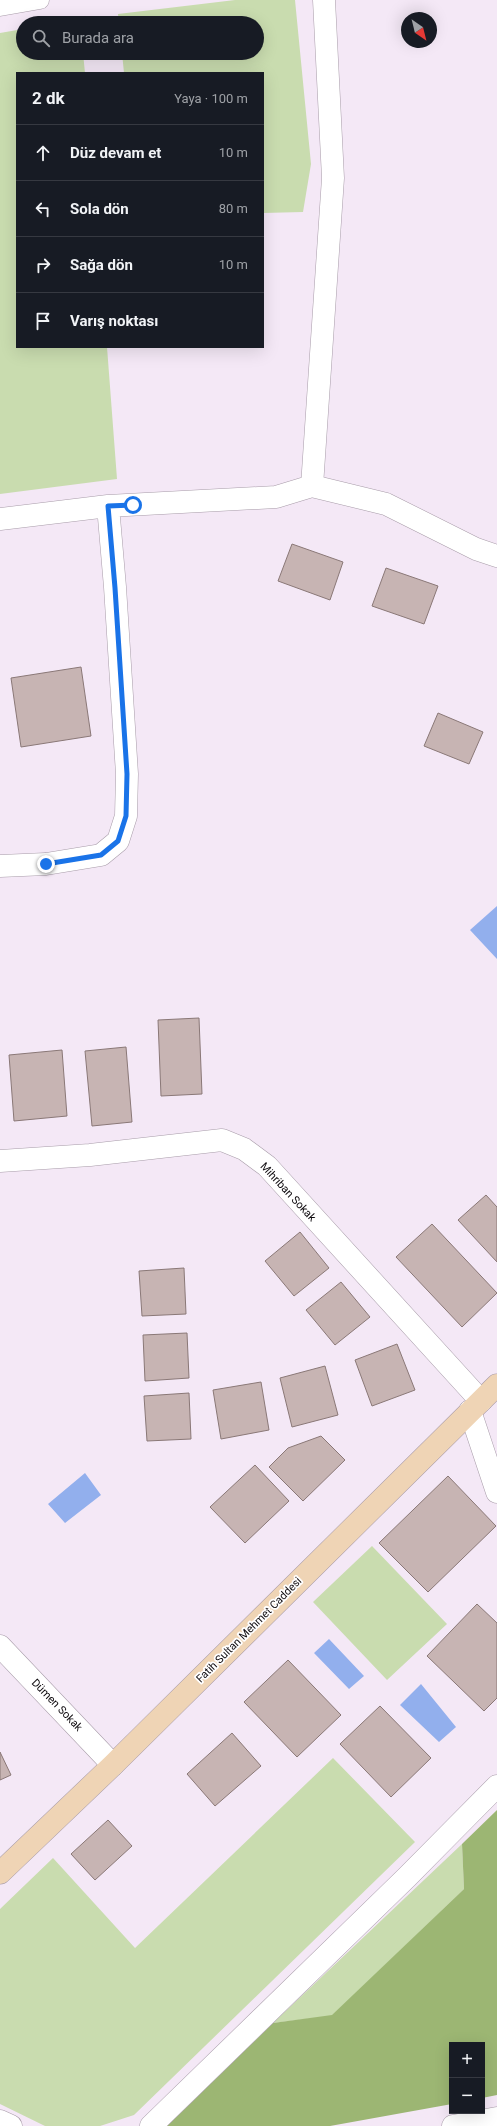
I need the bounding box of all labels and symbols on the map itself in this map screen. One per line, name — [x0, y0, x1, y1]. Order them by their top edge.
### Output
north arrow — [401, 12, 437, 48]
route start — [124, 496, 142, 514]
route end — [37, 855, 55, 873]
street label: Mihriban Sokak — [257, 1160, 319, 1224]
street label: Fatih Sultan Mehmet Caddesi — [194, 1575, 304, 1685]
street label: Dümen Sokak — [29, 1676, 85, 1734]

